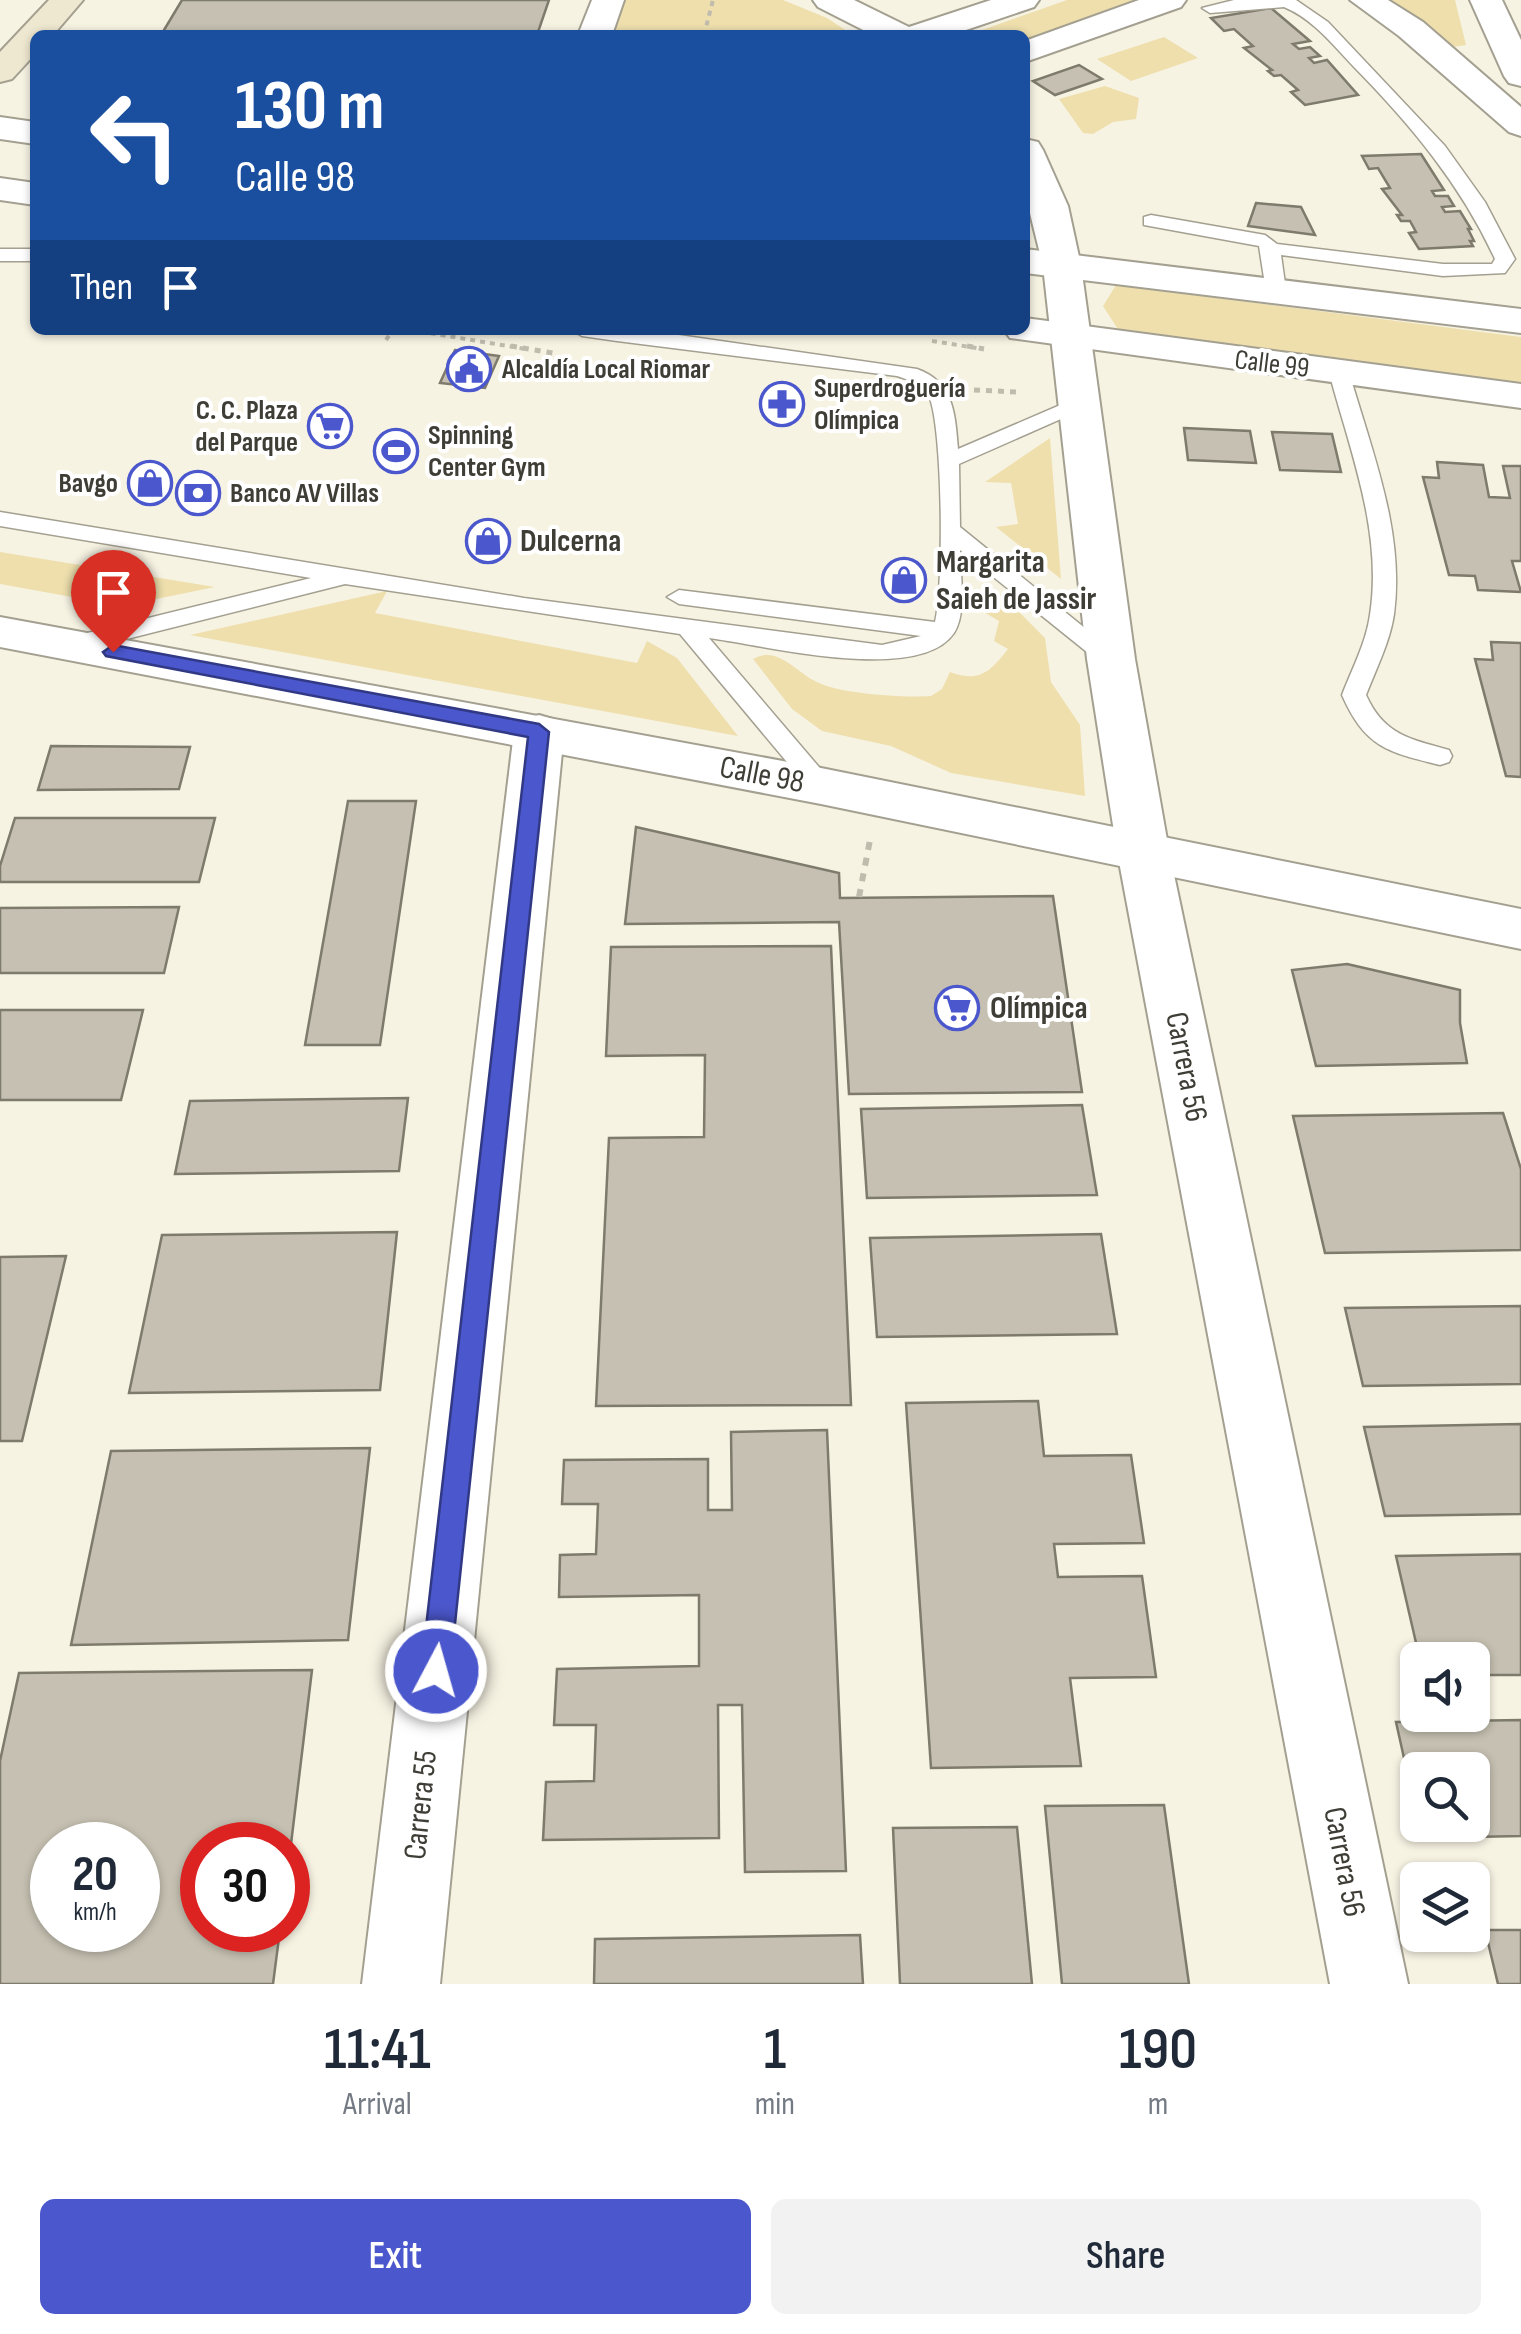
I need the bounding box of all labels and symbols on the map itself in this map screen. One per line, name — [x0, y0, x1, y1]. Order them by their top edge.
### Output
street label: Calle 99 — [1233, 343, 1311, 385]
public building icon: Alcaldía Local Riomar — [446, 346, 492, 392]
place label: Alcaldía Local Riomar — [501, 353, 710, 386]
place label: Superdroguería Olímpica — [814, 372, 966, 437]
pharmacy icon: Superdroguería Olímpica — [759, 381, 805, 427]
place label: C. C. Plaza del Parque — [195, 394, 298, 459]
supermarket icon: C. C. Plaza del Parque — [307, 403, 353, 449]
place label: Spinning Center Gym — [428, 419, 545, 484]
sports icon: Spinning Center Gym — [373, 428, 419, 474]
shop icon: Bavgo — [127, 460, 173, 506]
place label: Bavgo — [58, 467, 118, 500]
bank icon: Banco AV Villas — [175, 470, 221, 516]
place label: Banco AV Villas — [230, 477, 379, 510]
shop icon: Dulcerna — [465, 518, 511, 564]
place label: Dulcerna — [520, 522, 621, 561]
place label: Margarita Saieh de Jassir — [936, 543, 1097, 619]
pin — [71, 550, 156, 653]
shop icon: Margarita Saieh de Jassir — [881, 557, 927, 603]
street label: Calle 98 — [716, 748, 808, 802]
supermarket icon: Olímpica — [934, 985, 980, 1031]
place label: Olímpica — [990, 989, 1088, 1028]
street label: Carrera 56 — [1156, 1009, 1216, 1125]
position arrow — [384, 1619, 488, 1723]
street label: Carrera 55 — [396, 1748, 446, 1862]
street label: Carrera 56 — [1314, 1804, 1374, 1920]
speed limit sign: 30 — [180, 1822, 310, 1952]

